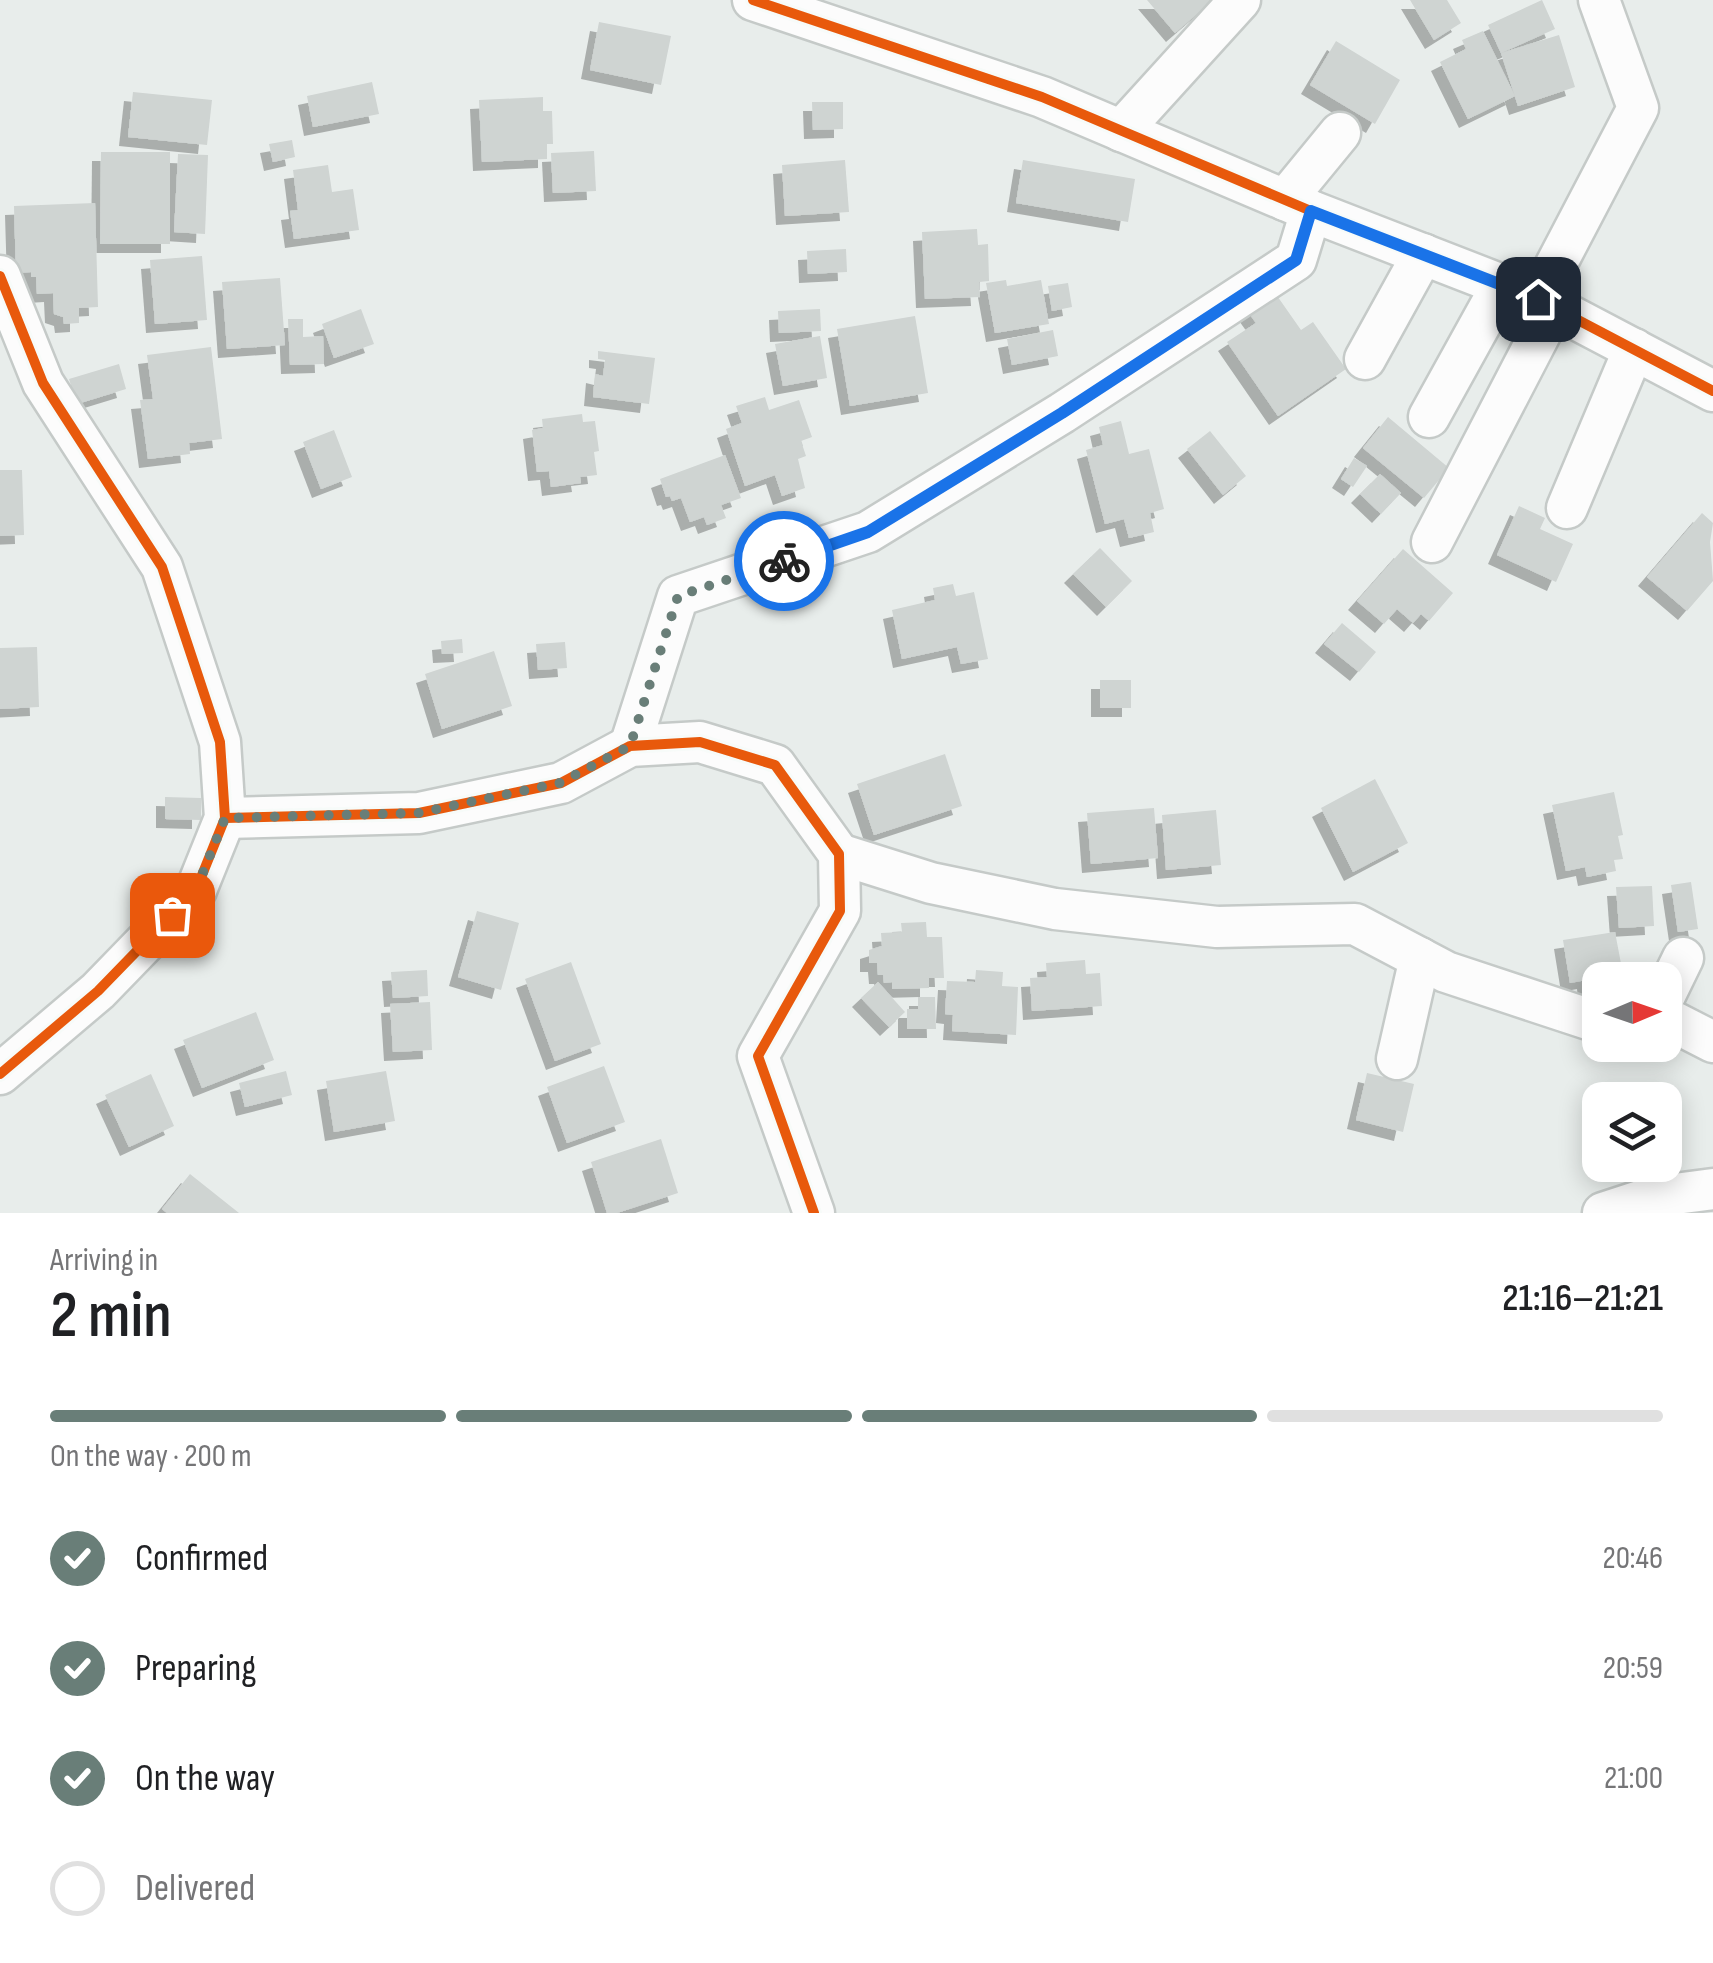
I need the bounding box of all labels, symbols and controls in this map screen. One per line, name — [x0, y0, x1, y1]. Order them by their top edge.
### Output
pin — [1496, 257, 1581, 342]
icon: home — [1511, 272, 1566, 327]
courier — [734, 511, 834, 611]
icon: bike — [757, 534, 812, 589]
pin — [130, 873, 215, 958]
icon: bag — [145, 888, 200, 943]
north arrow — [1582, 962, 1682, 1062]
map controls — [1582, 962, 1682, 1182]
button: layers — [1582, 1082, 1682, 1182]
text: Arriving in — [50, 1241, 158, 1280]
text: 21:16–21:21 — [1502, 1276, 1663, 1321]
text: 2 min — [50, 1278, 172, 1356]
text: On the way · 200 m — [50, 1437, 252, 1476]
icon: check — [50, 1531, 105, 1586]
text: Confirmed — [135, 1536, 268, 1581]
text: 20:46 — [1602, 1539, 1663, 1578]
icon: check — [50, 1641, 105, 1696]
text: Preparing — [135, 1646, 256, 1691]
text: 20:59 — [1603, 1649, 1663, 1688]
icon: check — [50, 1751, 105, 1806]
text: On the way — [135, 1756, 275, 1801]
text: 21:00 — [1604, 1759, 1663, 1798]
text: Delivered — [135, 1866, 255, 1911]

